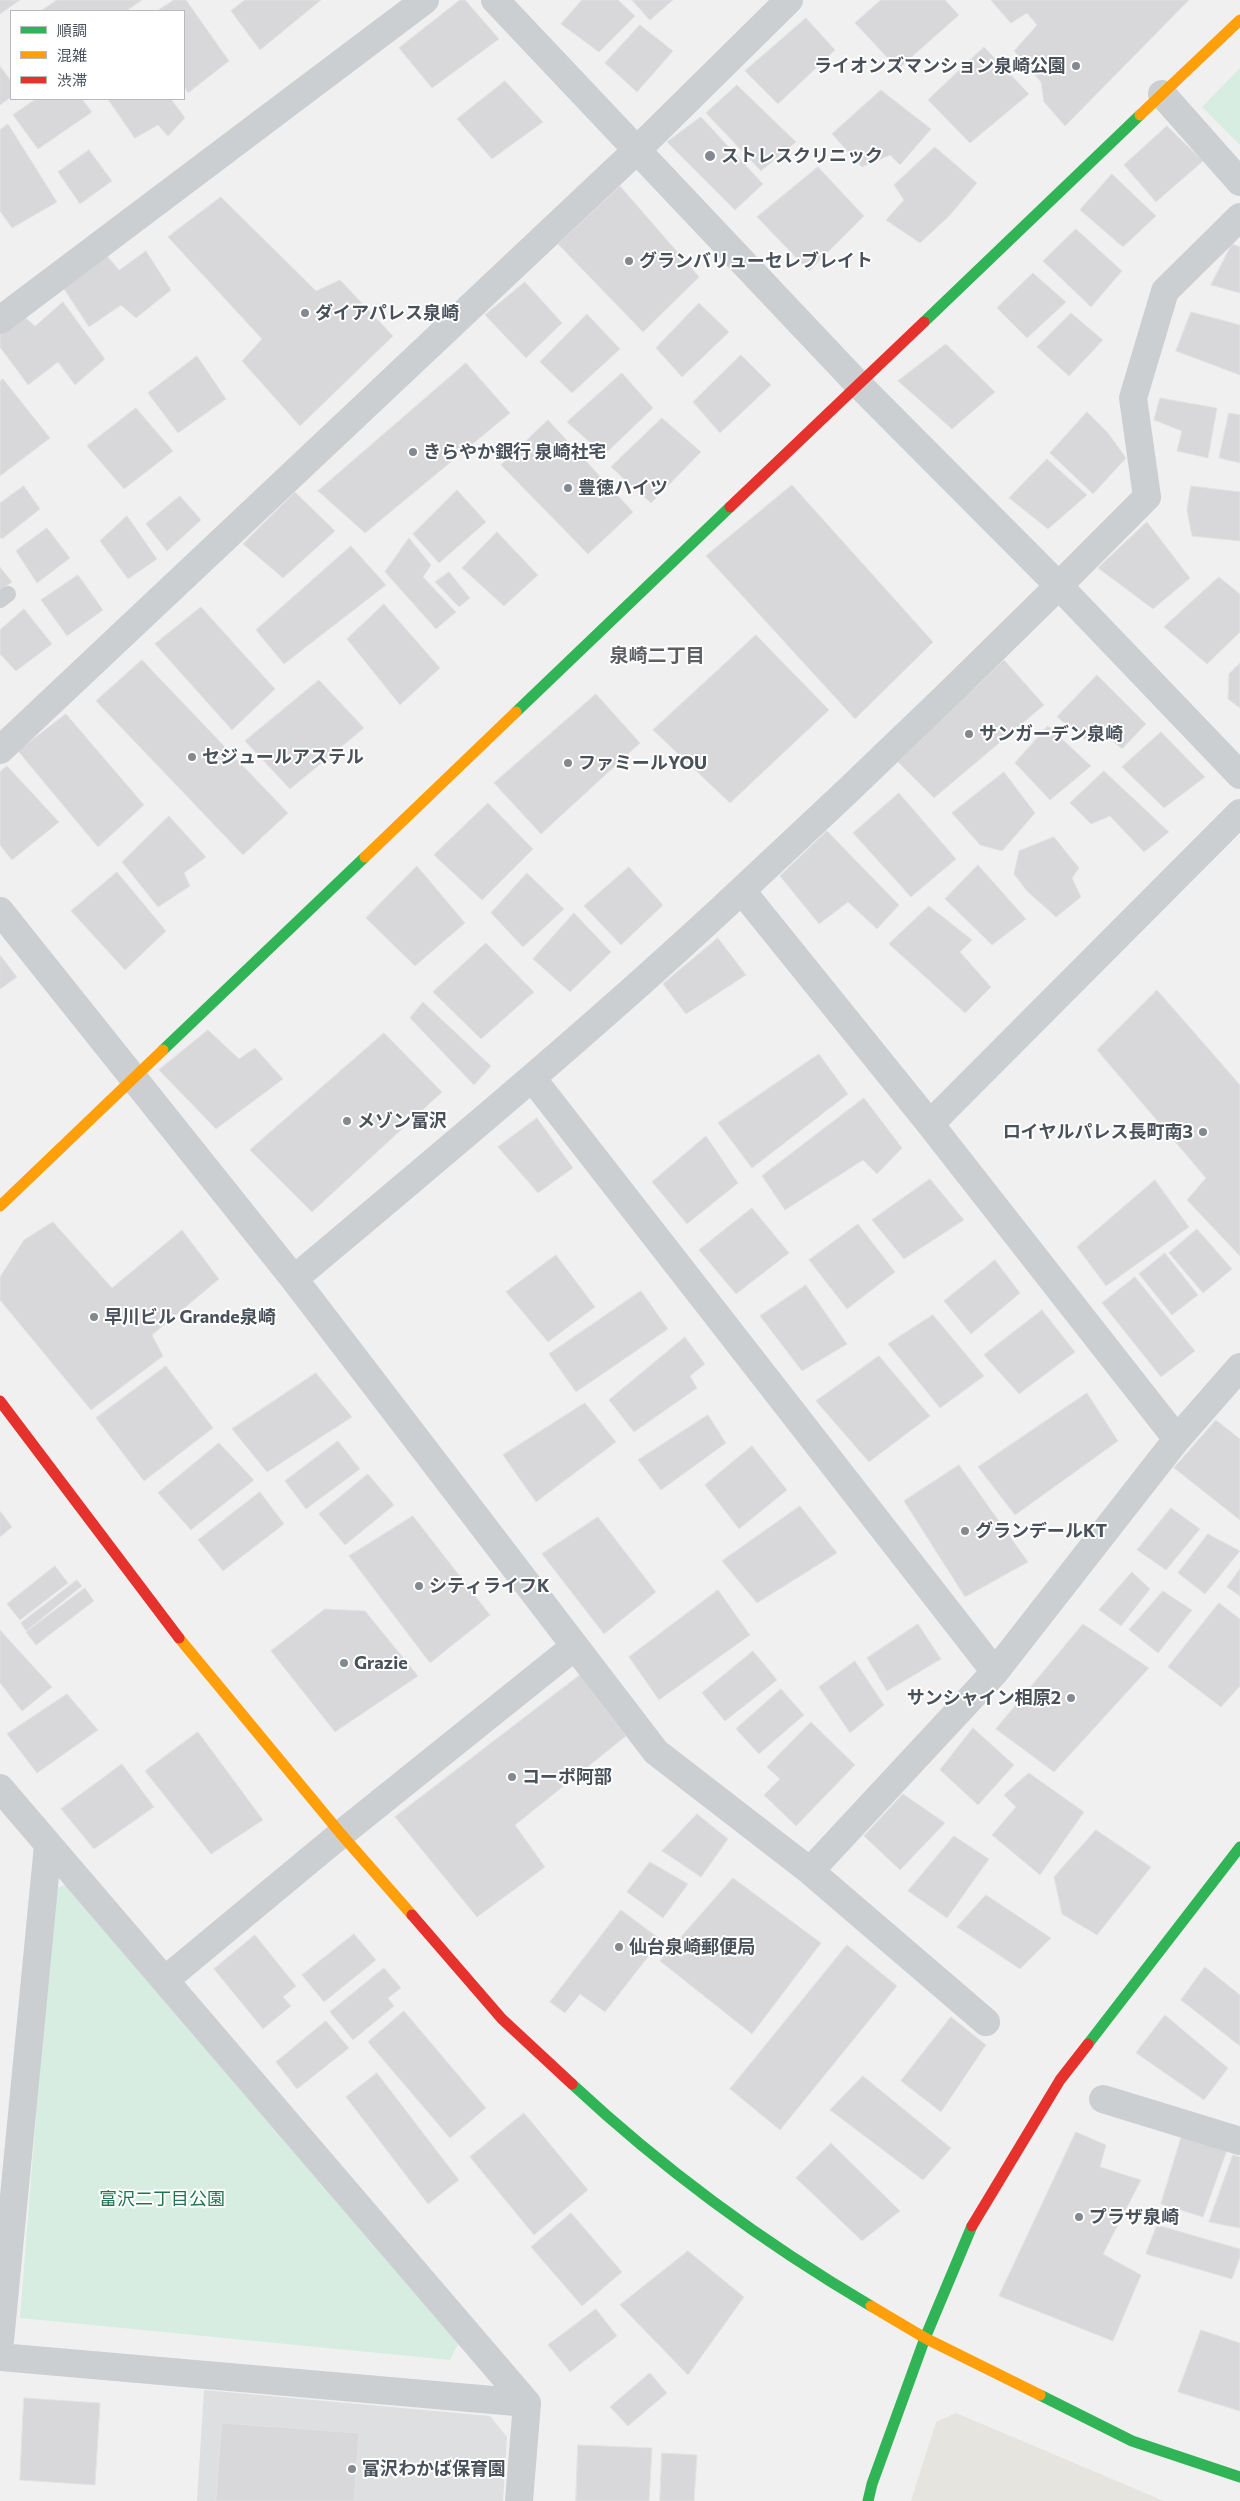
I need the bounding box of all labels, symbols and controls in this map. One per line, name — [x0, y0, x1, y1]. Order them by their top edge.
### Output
legend — [10, 10, 185, 100]
text: 順調 — [57, 21, 87, 39]
text: 混雑 — [57, 46, 87, 64]
place label: ライオンズマンション泉崎公園 — [814, 55, 1066, 77]
marker: ライオンズマンション泉崎公園 — [1070, 60, 1082, 72]
text: 渋滞 — [57, 71, 87, 89]
place label: ストレスクリニック — [721, 145, 883, 167]
marker: ストレスクリニック — [703, 149, 717, 163]
place label: グランバリューセレブレイト — [639, 250, 873, 272]
marker: グランバリューセレブレイト — [623, 255, 635, 267]
place label: ダイアパレス泉崎 — [315, 302, 459, 324]
marker: ダイアパレス泉崎 — [299, 307, 311, 319]
place label: きらやか銀行 泉崎社宅 — [423, 441, 606, 463]
marker: きらやか銀行 泉崎社宅 — [407, 446, 419, 458]
place label: 豊徳ハイツ — [578, 477, 668, 499]
marker: 豊徳ハイツ — [562, 482, 574, 494]
district label: 泉崎二丁目 — [610, 645, 704, 667]
place label: サンガーデン泉崎 — [979, 723, 1123, 745]
marker: サンガーデン泉崎 — [963, 728, 975, 740]
place label: セジュールアステル — [202, 746, 364, 768]
marker: セジュールアステル — [186, 751, 198, 763]
place label: ファミールYOU — [578, 752, 707, 774]
marker: ファミールYOU — [562, 757, 574, 769]
place label: メゾン富沢 — [357, 1110, 447, 1132]
marker: メゾン富沢 — [341, 1115, 353, 1127]
place label: ロイヤルパレス長町南3 — [1003, 1121, 1193, 1143]
marker: ロイヤルパレス長町南3 — [1197, 1126, 1209, 1138]
place label: 早川ビル Grande泉崎 — [104, 1306, 276, 1328]
marker: 早川ビル Grande泉崎 — [88, 1311, 100, 1323]
place label: グランデールKT — [975, 1520, 1107, 1542]
marker: グランデールKT — [959, 1525, 971, 1537]
place label: シティライフK — [429, 1575, 550, 1597]
marker: シティライフK — [413, 1580, 425, 1592]
place label: Grazie — [354, 1652, 408, 1674]
marker: Grazie — [338, 1657, 350, 1669]
place label: サンシャイン相原2 — [907, 1687, 1061, 1709]
marker: サンシャイン相原2 — [1065, 1692, 1077, 1704]
place label: コーポ阿部 — [522, 1766, 612, 1788]
marker: コーポ阿部 — [506, 1771, 518, 1783]
place label: 仙台泉崎郵便局 — [629, 1936, 755, 1958]
marker: 仙台泉崎郵便局 — [613, 1941, 625, 1953]
park label: 富沢二丁目公園 — [99, 2188, 225, 2210]
place label: プラザ泉崎 — [1089, 2206, 1179, 2228]
marker: プラザ泉崎 — [1073, 2211, 1085, 2223]
place label: 富沢わかば保育園 — [362, 2458, 506, 2480]
marker: 富沢わかば保育園 — [346, 2463, 358, 2475]

